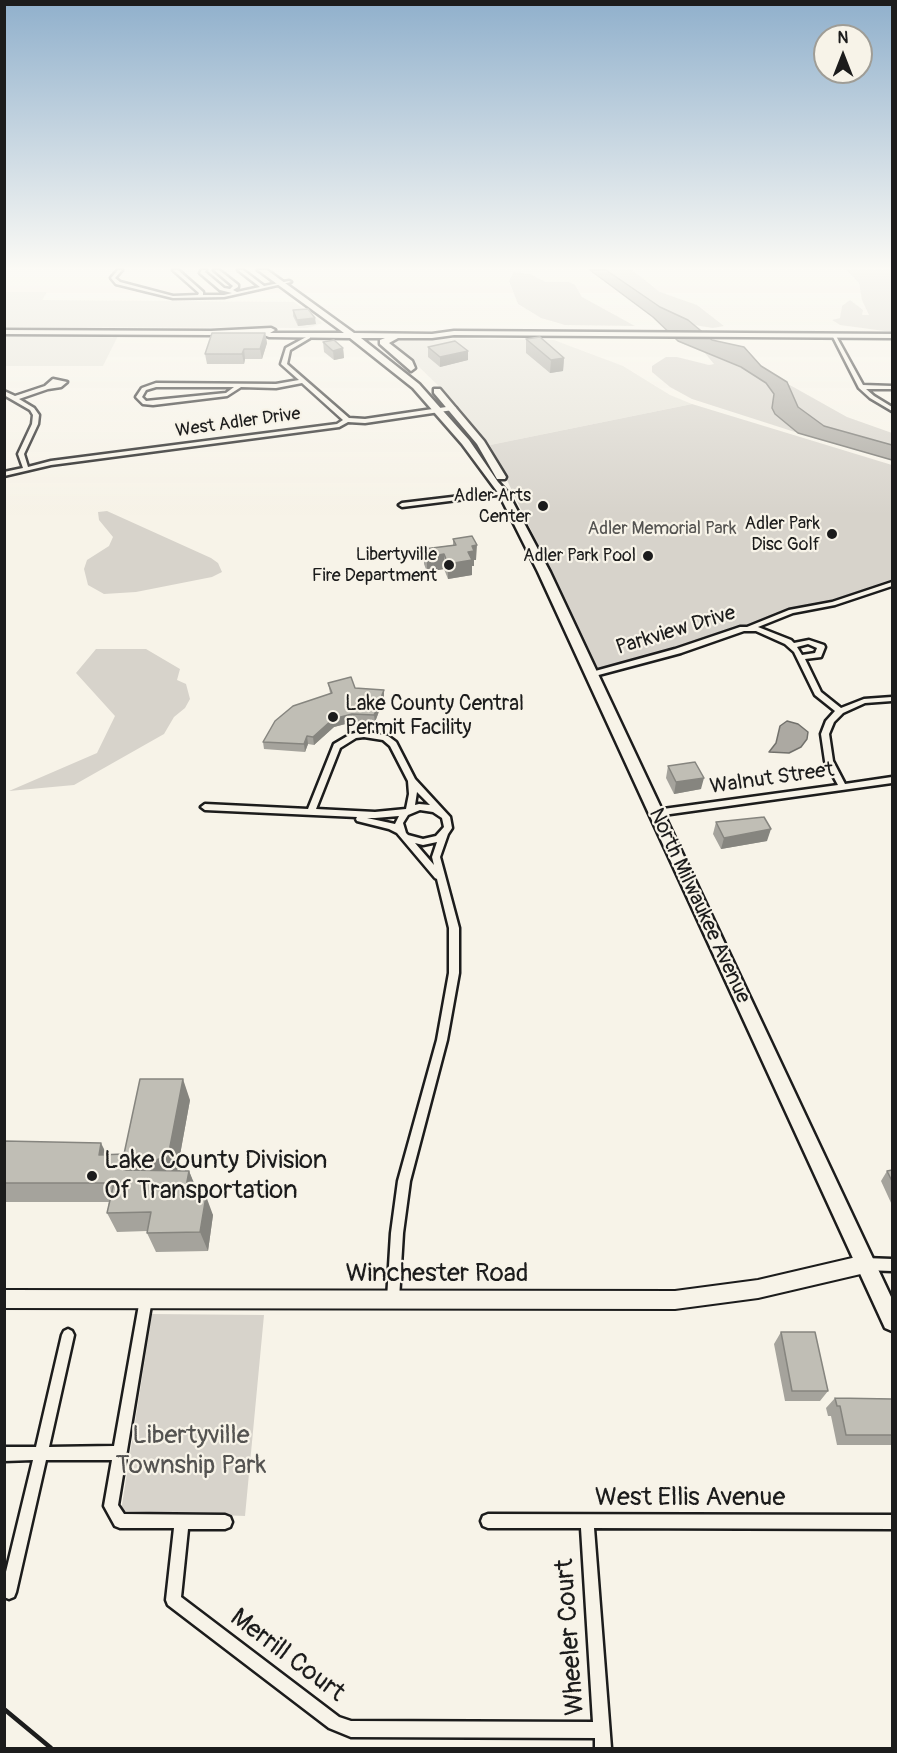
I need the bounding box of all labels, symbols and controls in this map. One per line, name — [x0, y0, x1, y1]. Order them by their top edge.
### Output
north arrow — [813, 24, 873, 84]
text: N — [838, 28, 848, 48]
street label: West Adler Drive — [174, 404, 302, 442]
place label: Adler Arts Center — [454, 485, 531, 528]
marker: Adler Arts Center — [536, 499, 550, 513]
place label: Adler Park Disc Golf — [744, 513, 820, 556]
park label: Adler Memorial Park — [587, 518, 737, 540]
marker: Adler Park Disc Golf — [825, 527, 839, 541]
place label: Libertyville Fire Department — [312, 544, 437, 586]
place label: Adler Park Pool — [523, 545, 636, 567]
marker: Adler Park Pool — [641, 549, 655, 563]
marker: Libertyville Fire Department — [442, 558, 456, 572]
street label: Parkview Drive — [613, 601, 739, 661]
place label: Lake County Central Permit Facility — [345, 692, 524, 742]
marker: Lake County Central Permit Facility — [326, 710, 340, 724]
street label: Walnut Street — [708, 758, 836, 800]
street label: North Milwaukee Avenue — [643, 804, 755, 1008]
place label: Lake County Division Of Transportation — [104, 1145, 328, 1206]
marker: Lake County Division Of Transportation — [85, 1169, 99, 1183]
street label: Winchester Road — [345, 1258, 529, 1290]
park label: Libertyville Township Park — [116, 1420, 266, 1482]
street label: West Ellis Avenue — [595, 1482, 785, 1514]
street label: Wheeler Court — [550, 1558, 592, 1716]
street label: Merrill Court — [223, 1603, 351, 1709]

